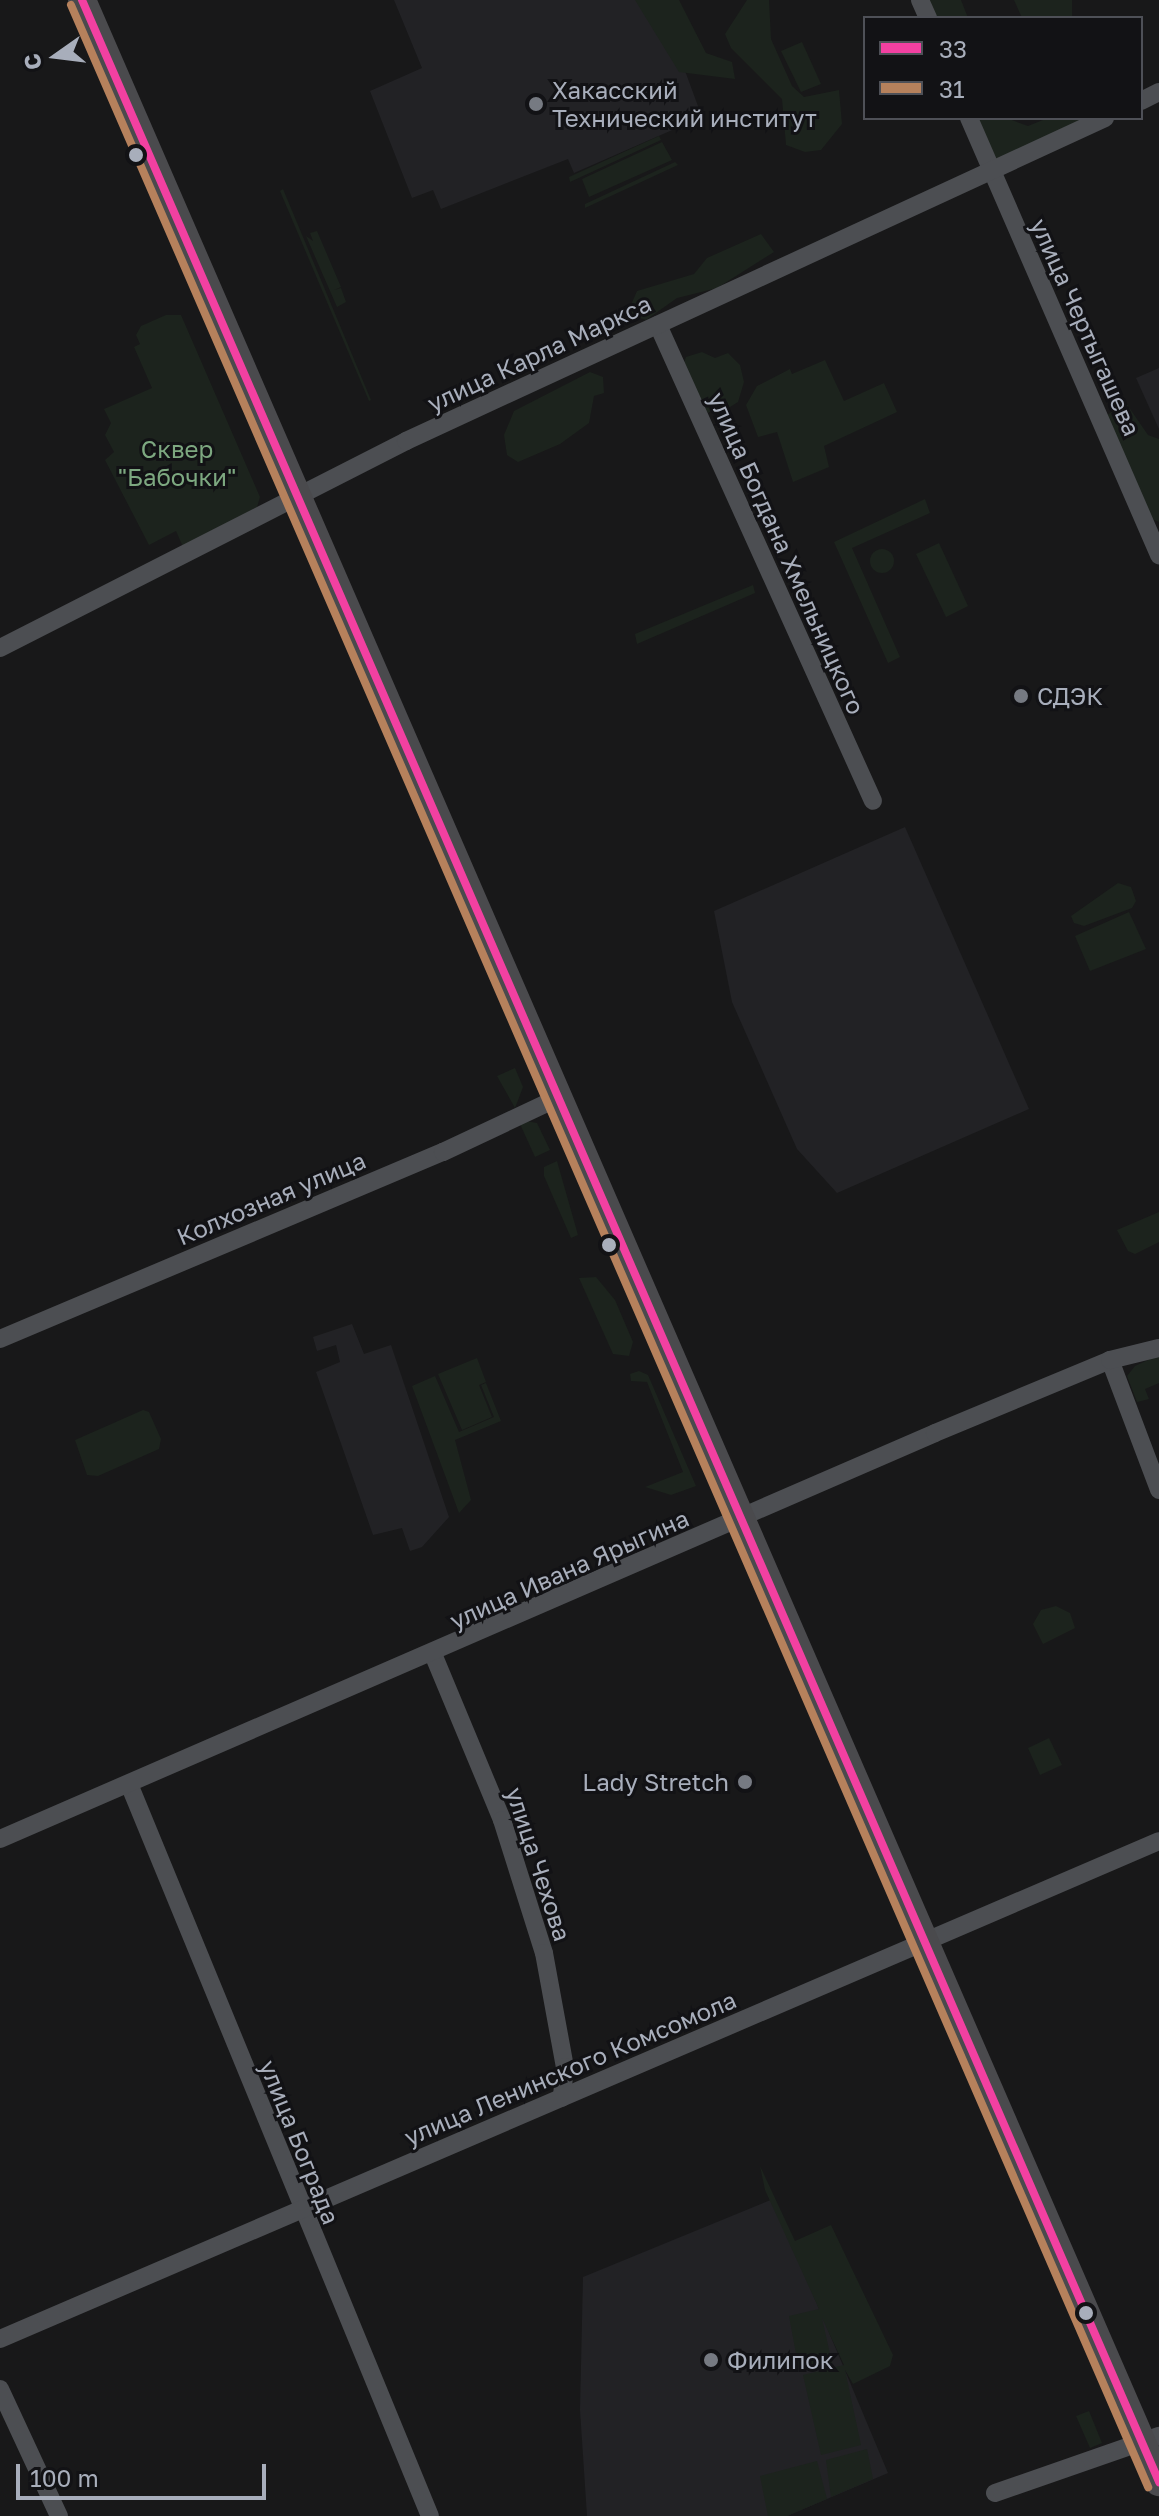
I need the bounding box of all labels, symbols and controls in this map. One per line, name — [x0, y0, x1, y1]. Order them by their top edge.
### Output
north arrow — [16, 16, 96, 96]
legend — [863, 16, 1143, 120]
text: 33 — [939, 34, 967, 63]
text: С — [17, 51, 47, 73]
text: 31 — [939, 74, 965, 103]
place label: Хакасский Технический институт — [552, 76, 817, 132]
marker: Хакасский Технический институт — [527, 95, 545, 113]
unlabelled marker — [128, 147, 144, 163]
street label: улица Чертыгашева — [1025, 214, 1147, 440]
street label: улица Карла Маркса — [423, 288, 655, 418]
street label: улица Богдана Хмельницкого — [703, 387, 871, 719]
park label: Сквер "Бабочки" — [118, 435, 236, 491]
place label: СДЭК — [1037, 682, 1103, 710]
marker: СДЭК — [1012, 687, 1030, 705]
street label: Колхозная улица — [172, 1145, 370, 1251]
unlabelled marker — [601, 1237, 617, 1253]
street label: улица Ивана Ярыгина — [445, 1503, 693, 1635]
place label: Lady Stretch — [582, 1768, 729, 1796]
marker: Lady Stretch — [736, 1773, 754, 1791]
street label: улица Чехова — [501, 1783, 577, 1945]
street label: улица Ленинского Комсомола — [400, 1985, 740, 2151]
street label: улица Бограда — [254, 2056, 346, 2228]
unlabelled marker — [1078, 2305, 1094, 2321]
place label: Филипок — [727, 2346, 834, 2374]
marker: Филипок — [702, 2351, 720, 2369]
scale bar — [20, 2448, 270, 2498]
text: 100 m — [30, 2463, 99, 2492]

